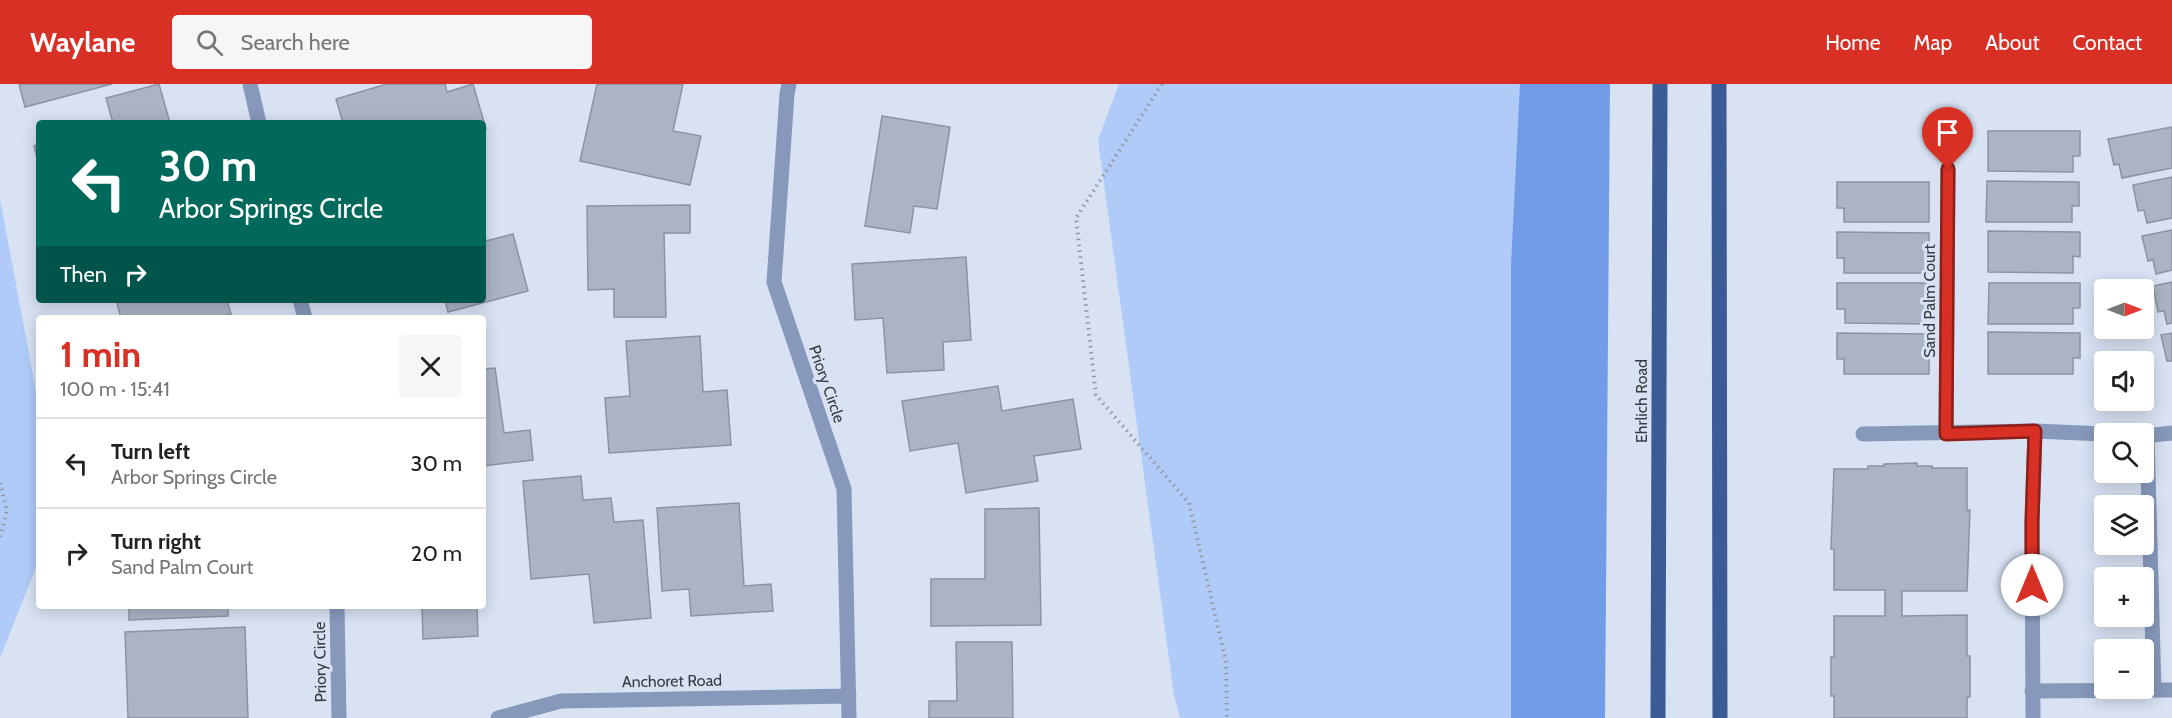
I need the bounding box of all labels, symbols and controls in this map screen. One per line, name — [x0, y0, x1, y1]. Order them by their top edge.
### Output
search box — [172, 15, 592, 69]
text: Waylane — [30, 25, 136, 59]
icon: search — [193, 26, 226, 59]
text: Search here — [241, 29, 350, 56]
text: Home — [1825, 30, 1881, 55]
text: Map — [1914, 30, 1952, 55]
text: About — [1985, 30, 2039, 55]
text: Contact — [2072, 30, 2142, 55]
pin — [1922, 107, 1973, 169]
icon: arrive — [1931, 116, 1964, 149]
text: 30 m — [159, 140, 257, 192]
icon: left — [60, 144, 138, 222]
text: Arbor Springs Circle — [159, 192, 383, 225]
street label: Sand Palm Court — [1920, 244, 1939, 358]
icon: right — [119, 258, 152, 291]
text: Then — [60, 261, 107, 288]
north arrow — [2094, 279, 2154, 339]
map controls — [2094, 279, 2154, 699]
text: 1 min — [60, 332, 141, 376]
button: close — [399, 335, 462, 398]
street label: Priory Circle — [805, 343, 849, 425]
button: sound — [2094, 351, 2154, 411]
street label: Ehrlich Road — [1632, 359, 1651, 443]
text: 100 m · 15:41 — [60, 377, 170, 401]
button: search — [2094, 423, 2154, 483]
text: Turn left — [111, 438, 190, 465]
icon: left — [60, 447, 93, 480]
text: 30 m — [410, 450, 462, 477]
text: Arbor Springs Circle — [111, 465, 277, 489]
button: layers — [2094, 495, 2154, 555]
text: Turn right — [111, 528, 201, 555]
icon: right — [60, 537, 93, 570]
text: 20 m — [411, 540, 462, 567]
position arrow — [2000, 553, 2064, 617]
text: Sand Palm Court — [111, 555, 253, 579]
button: + — [2094, 567, 2154, 627]
street label: Priory Circle — [310, 621, 330, 703]
button: − — [2094, 639, 2154, 699]
street label: Anchoret Road — [622, 671, 722, 691]

